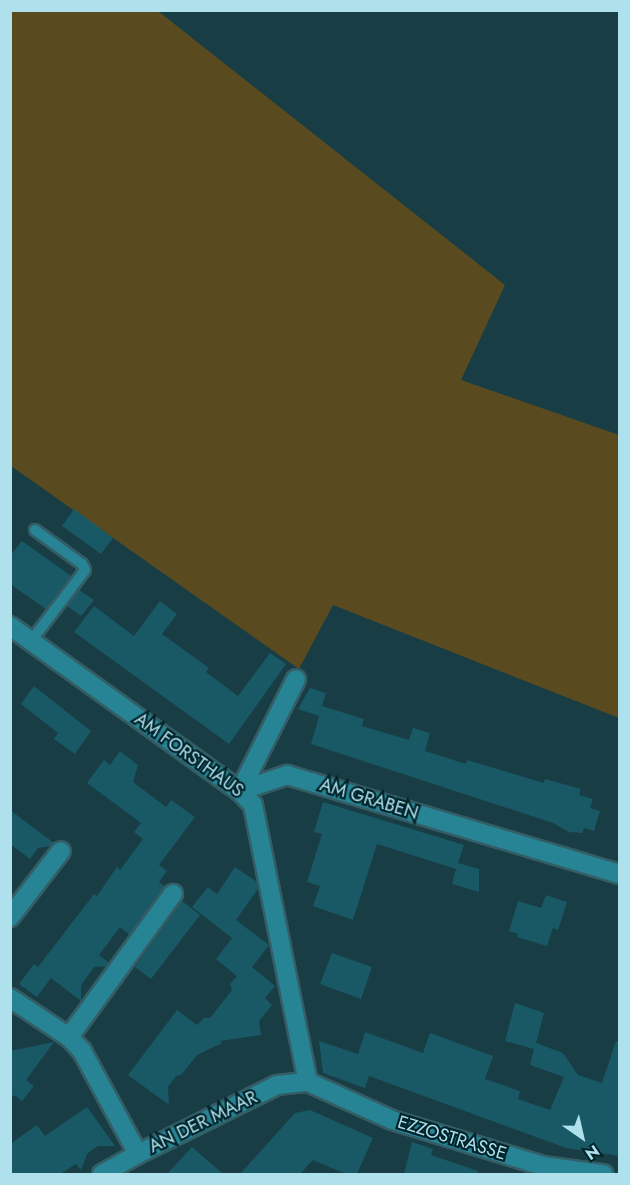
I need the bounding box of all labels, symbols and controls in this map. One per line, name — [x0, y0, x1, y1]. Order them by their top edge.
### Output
street label: AM FORSTHAUS — [130, 708, 248, 802]
street label: AM GRABEN — [317, 774, 421, 824]
street label: AN DER MAAR — [145, 1086, 261, 1158]
north arrow — [552, 1107, 612, 1167]
street label: EZZOSTRASSE — [395, 1111, 509, 1165]
text: N — [581, 1139, 604, 1165]

